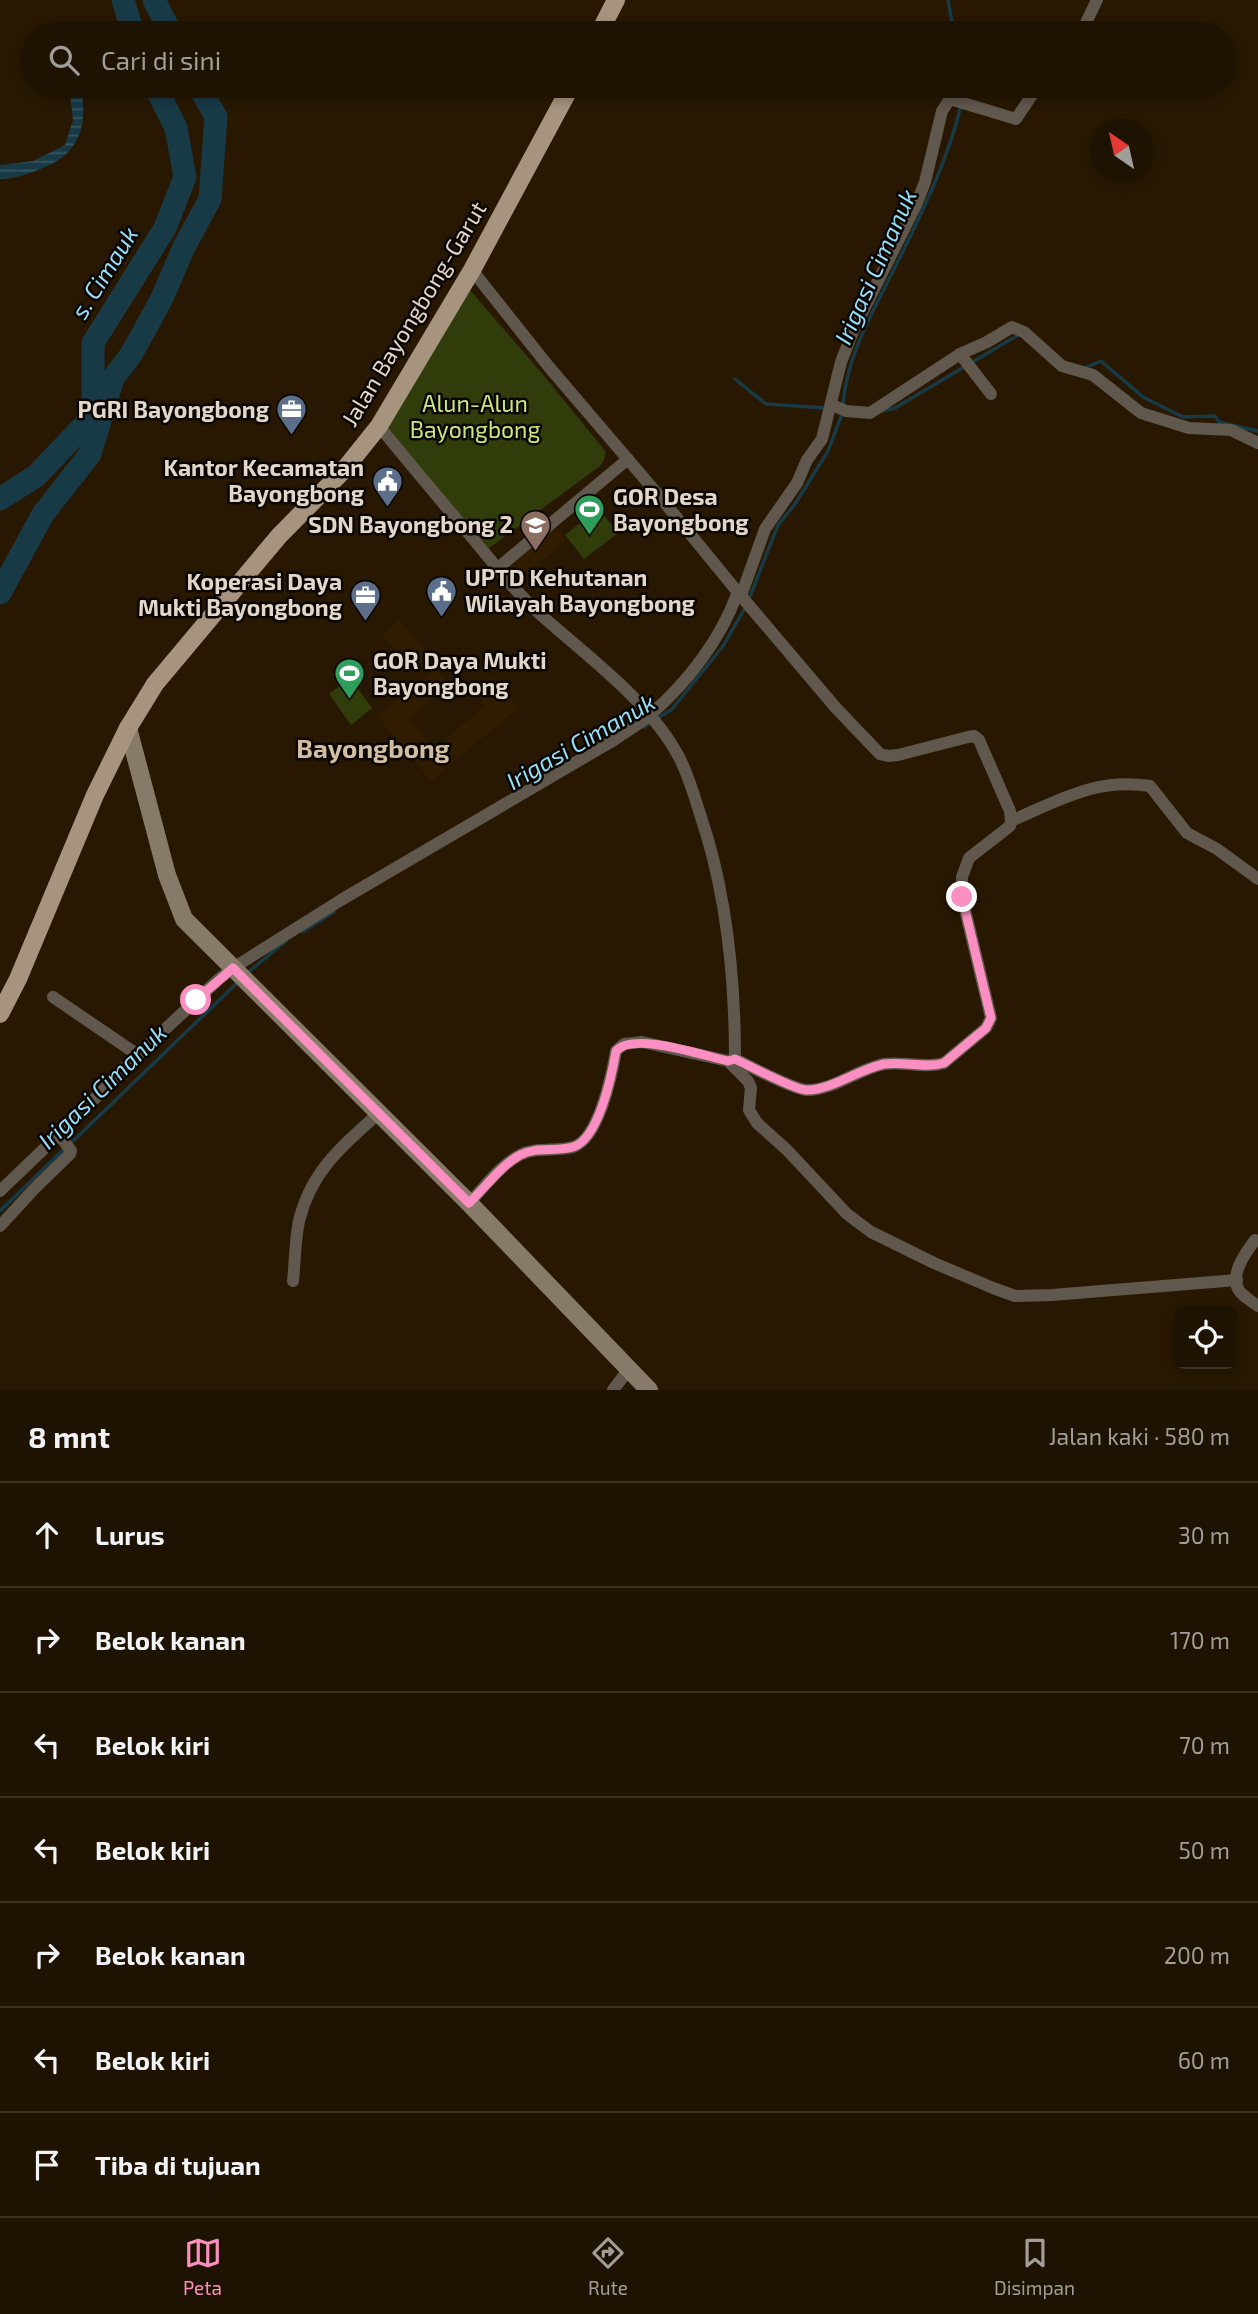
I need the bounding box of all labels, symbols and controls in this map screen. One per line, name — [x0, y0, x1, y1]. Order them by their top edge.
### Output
search box — [21, 21, 1237, 98]
icon: search — [45, 41, 83, 79]
text: Cari di sini — [101, 44, 221, 75]
north arrow — [1090, 119, 1153, 182]
water label: Irigasi Cimanuk — [827, 184, 922, 348]
street label: Jalan Bayongbong-Garut — [335, 196, 492, 431]
water label: s. Cimauk — [64, 221, 143, 324]
park label: Alun-Alun Bayongbong — [410, 389, 540, 443]
office icon: PGRI Bayongbong — [275, 393, 309, 437]
place label: PGRI Bayongbong — [78, 395, 270, 423]
place label: Kantor Kecamatan Bayongbong — [163, 453, 365, 507]
public building icon: Kantor Kecamatan Bayongbong — [370, 464, 404, 508]
place label: GOR Desa Bayongbong — [613, 482, 749, 536]
sports icon: GOR Desa Bayongbong — [573, 493, 607, 537]
school or university icon: SDN Bayongbong 2 — [519, 508, 553, 552]
place label: SDN Bayongbong 2 — [308, 510, 513, 538]
place label: UPTD Kehutanan Wilayah Bayongbong — [465, 563, 695, 617]
place label: Koperasi Daya Mukti Bayongbong — [138, 567, 343, 621]
public building icon: UPTD Kehutanan Wilayah Bayongbong — [425, 574, 459, 618]
office icon: Koperasi Daya Mukti Bayongbong — [348, 578, 382, 622]
place label: GOR Daya Mukti Bayongbong — [373, 646, 547, 700]
sports icon: GOR Daya Mukti Bayongbong — [333, 657, 367, 701]
water label: Irigasi Cimanuk — [501, 686, 660, 795]
district label: Bayongbong — [296, 732, 450, 764]
route end — [946, 881, 977, 912]
route start — [180, 984, 211, 1015]
water label: Irigasi Cimanuk — [32, 1018, 172, 1154]
map controls — [1174, 1306, 1237, 1369]
button: locate — [1174, 1306, 1237, 1369]
text: 8 mnt — [28, 1418, 110, 1454]
text: Jalan kaki · 580 m — [1049, 1422, 1230, 1450]
icon: ahead — [28, 1516, 66, 1554]
text: Lurus — [95, 1519, 165, 1550]
text: 30 m — [1178, 1521, 1230, 1549]
icon: right — [28, 1621, 66, 1659]
text: Belok kanan — [95, 1624, 246, 1655]
text: 170 m — [1170, 1626, 1230, 1654]
icon: left — [28, 1726, 66, 1764]
text: Belok kiri — [95, 1729, 210, 1760]
text: 70 m — [1179, 1731, 1230, 1759]
icon: left — [28, 1831, 66, 1869]
text: Belok kiri — [95, 1834, 210, 1865]
text: 50 m — [1179, 1836, 1230, 1864]
icon: right — [28, 1936, 66, 1974]
text: Belok kanan — [95, 1939, 246, 1970]
text: 200 m — [1164, 1941, 1230, 1969]
icon: left — [28, 2041, 66, 2079]
text: Belok kiri — [95, 2044, 210, 2075]
text: 60 m — [1178, 2046, 1230, 2074]
icon: arrive — [28, 2146, 66, 2184]
text: Tiba di tujuan — [95, 2149, 261, 2180]
tab: Peta — [183, 2234, 222, 2299]
tab: Rute — [588, 2234, 628, 2299]
tab: Disimpan — [994, 2234, 1075, 2299]

